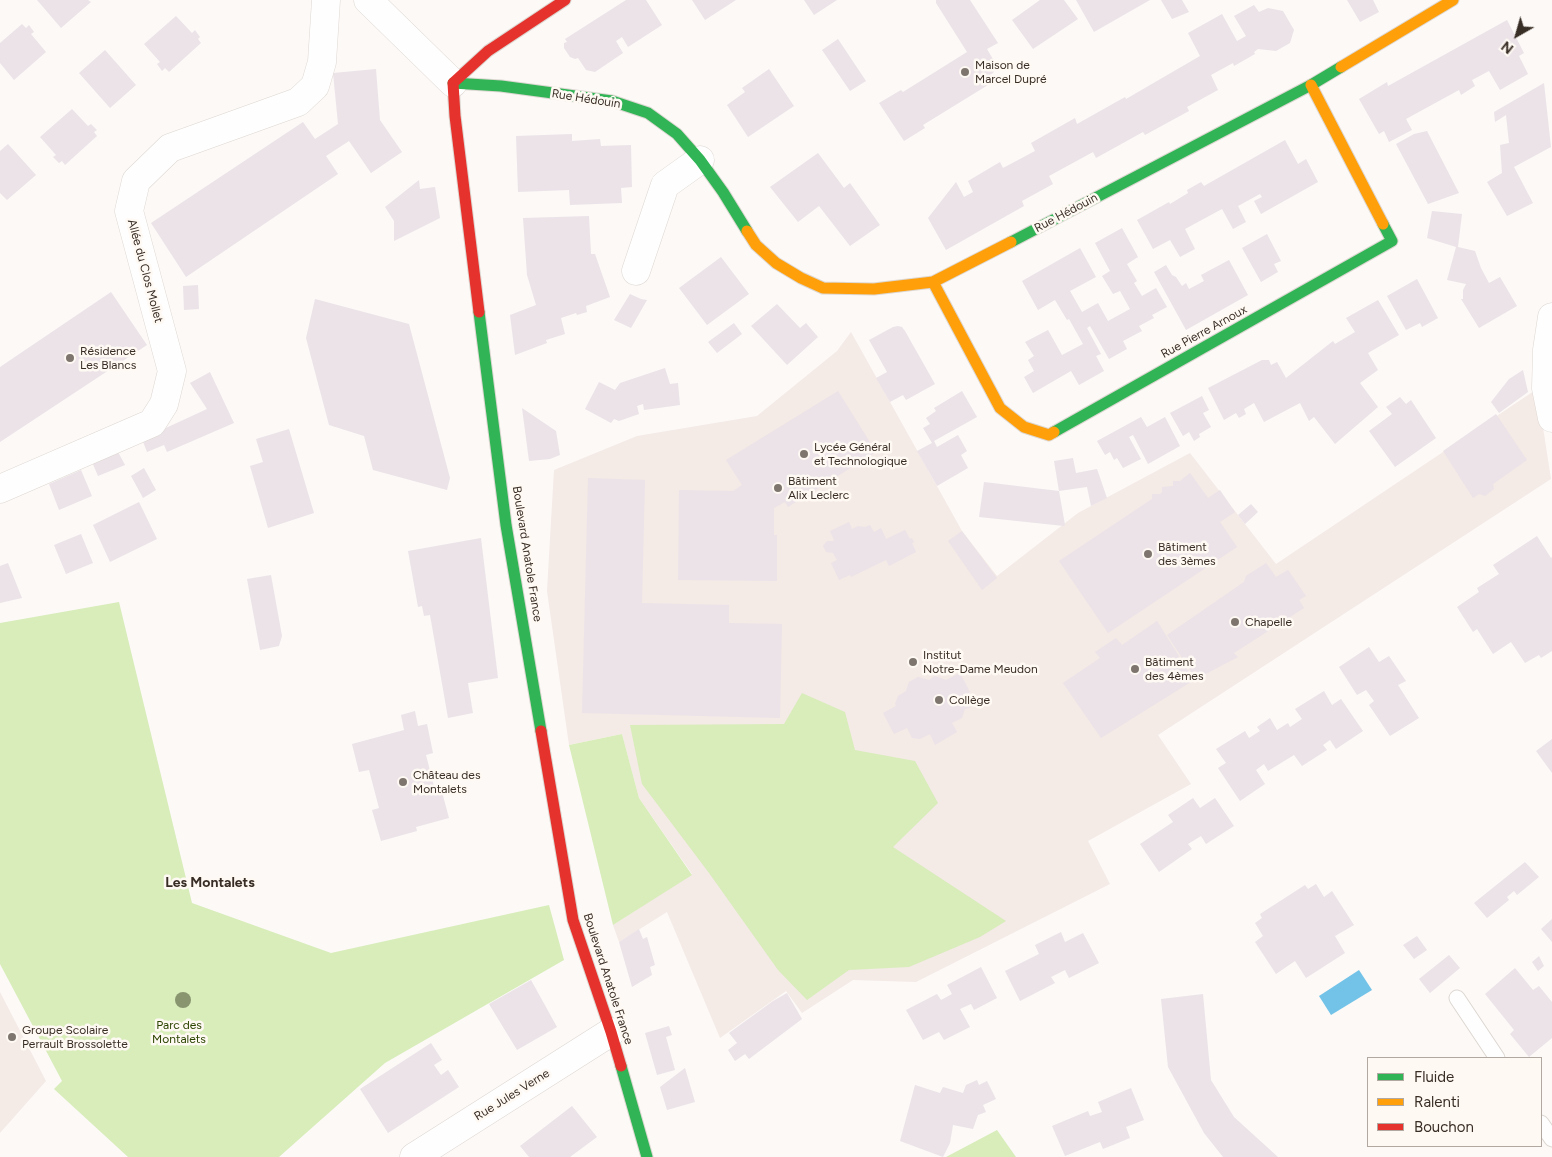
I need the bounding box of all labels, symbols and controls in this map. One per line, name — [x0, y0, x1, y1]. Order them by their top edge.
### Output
north arrow — [1492, 10, 1542, 60]
text: N — [1498, 37, 1517, 57]
place label: Maison de Marcel Dupré — [975, 58, 1047, 86]
marker: Maison de Marcel Dupré — [959, 66, 971, 78]
street label: Rue Hédouin — [551, 86, 621, 112]
street label: Rue Hédouin — [1032, 190, 1100, 236]
street label: Allée du Clos Mollet — [124, 218, 166, 324]
street label: Rue Pierre Arnoux — [1159, 302, 1249, 362]
place label: Résidence Les Blancs — [80, 344, 136, 372]
marker: Résidence Les Blancs — [64, 352, 76, 364]
place label: Lycée Général et Technologique — [814, 440, 907, 468]
marker: Lycée Général et Technologique — [798, 448, 810, 460]
place label: Bâtiment Alix Leclerc — [788, 474, 849, 502]
marker: Bâtiment Alix Leclerc — [772, 482, 784, 494]
street label: Boulevard Anatole France — [509, 485, 545, 623]
place label: Bâtiment des 3èmes — [1158, 540, 1216, 568]
marker: Bâtiment des 3èmes — [1142, 548, 1154, 560]
place label: Chapelle — [1245, 615, 1292, 629]
marker: Chapelle — [1229, 616, 1241, 628]
place label: Institut Notre-Dame Meudon — [923, 648, 1038, 676]
place label: Bâtiment des 4èmes — [1145, 655, 1204, 683]
marker: Institut Notre-Dame Meudon — [907, 656, 919, 668]
marker: Bâtiment des 4èmes — [1129, 663, 1141, 675]
place label: Collège — [949, 693, 990, 707]
marker: Collège — [933, 694, 945, 706]
place label: Château des Montalets — [413, 768, 480, 796]
marker: Château des Montalets — [397, 776, 409, 788]
district label: Les Montalets — [165, 875, 255, 891]
street label: Boulevard Anatole France — [580, 912, 636, 1046]
park label: Parc des Montalets — [152, 1018, 206, 1046]
place label: Groupe Scolaire Perrault Brossolette — [22, 1023, 128, 1051]
marker: Groupe Scolaire Perrault Brossolette — [6, 1031, 18, 1043]
legend — [1367, 1057, 1542, 1147]
street label: Rue Jules Verne — [472, 1066, 552, 1124]
text: Fluide — [1414, 1068, 1454, 1086]
text: Ralenti — [1414, 1093, 1460, 1111]
text: Bouchon — [1414, 1118, 1474, 1136]

